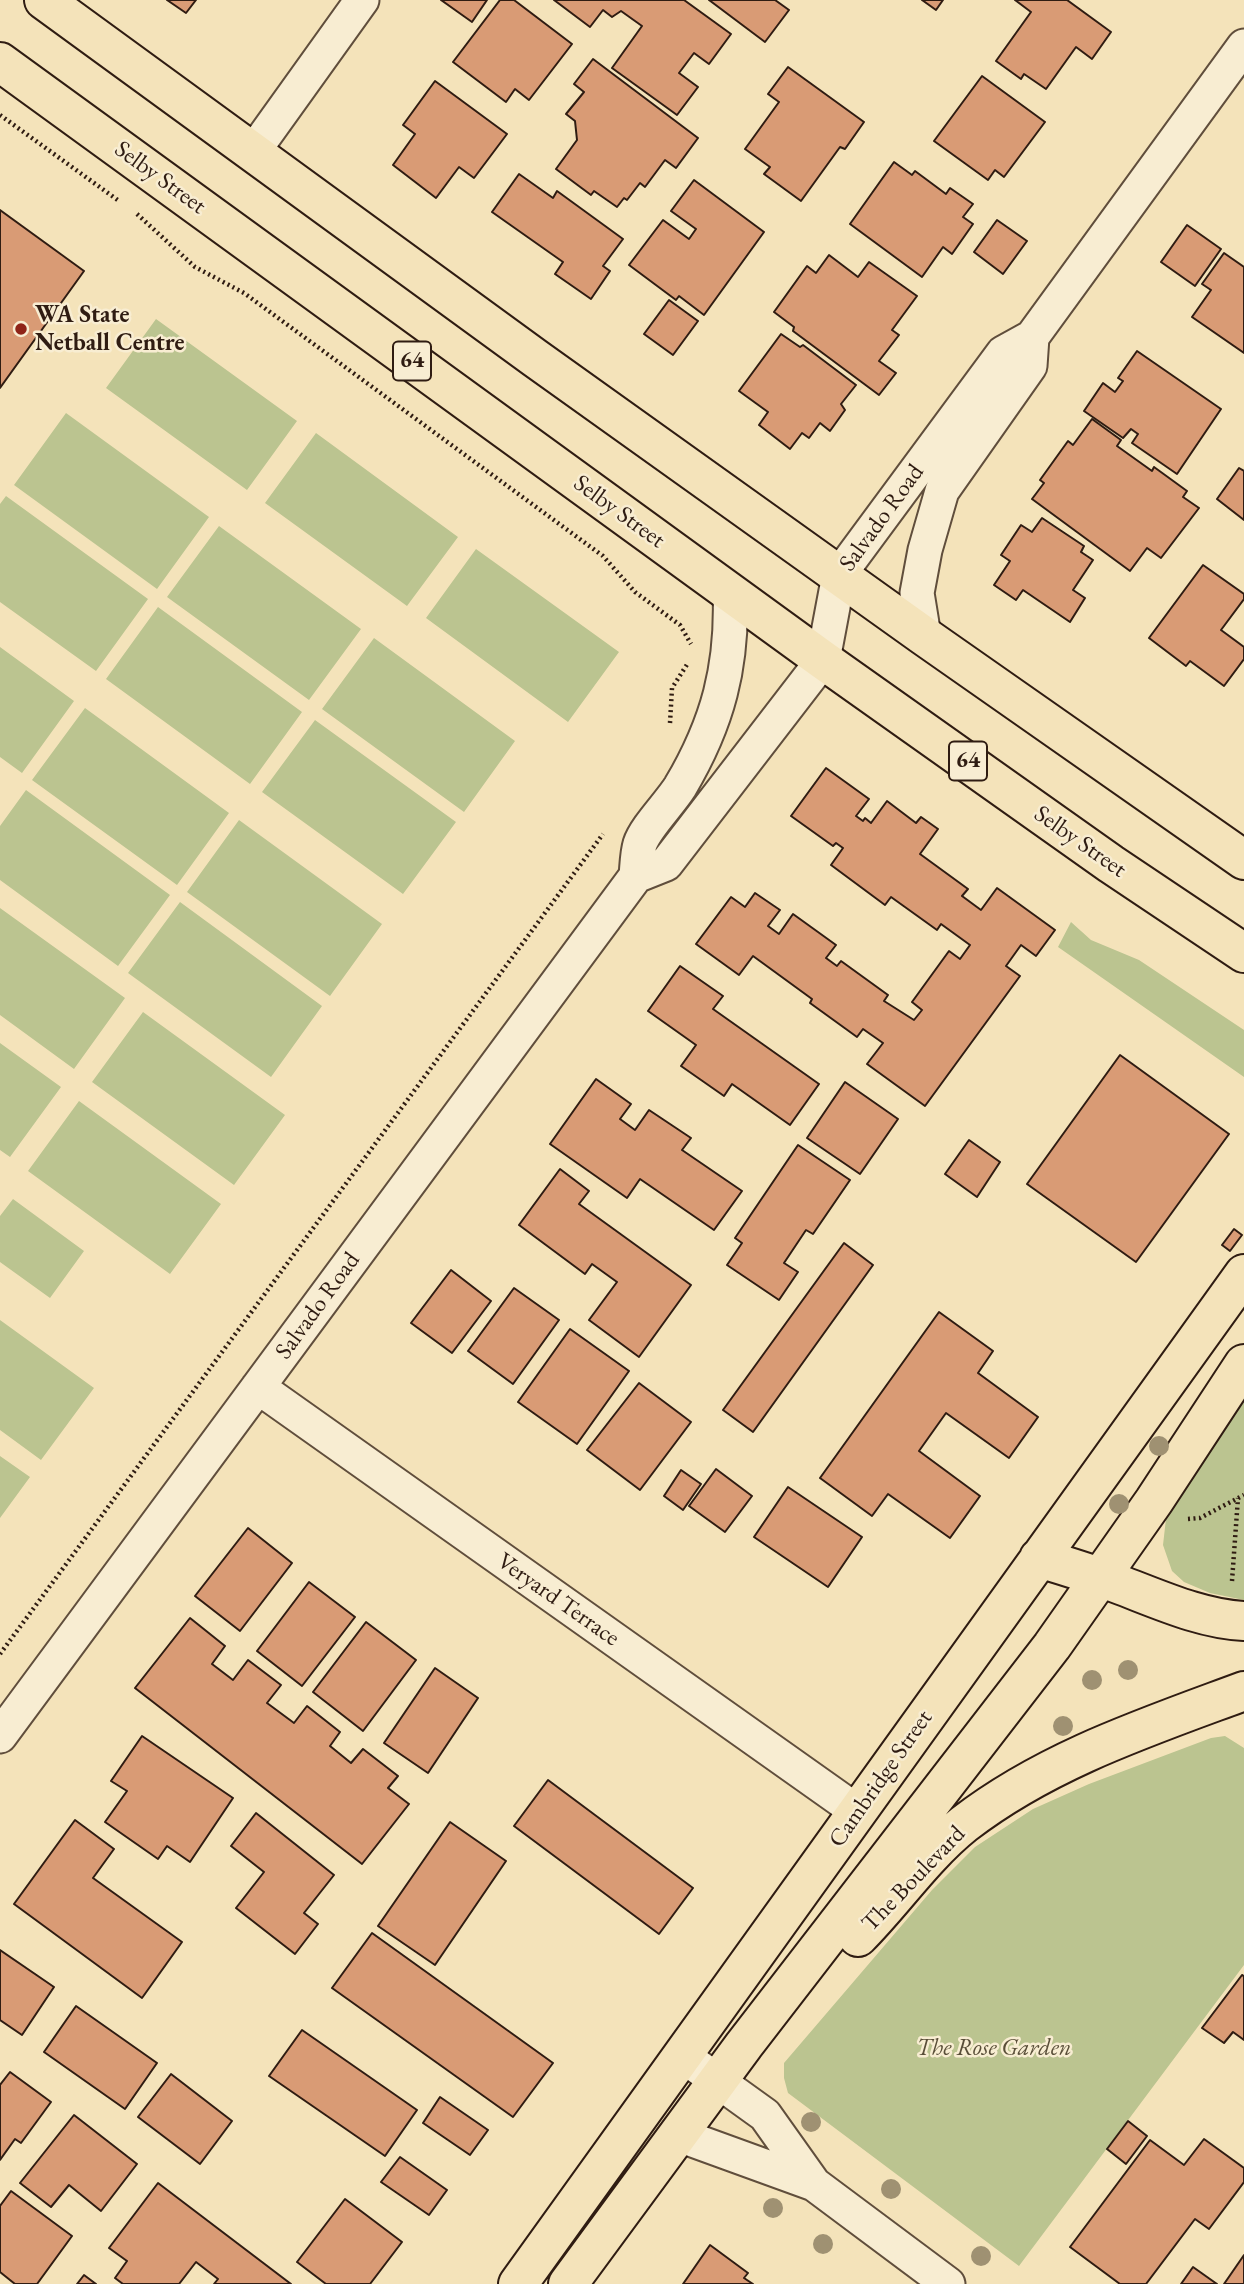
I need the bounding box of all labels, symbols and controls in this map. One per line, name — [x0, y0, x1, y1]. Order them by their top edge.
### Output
street label: Selby Street — [109, 135, 211, 221]
place label: WA State Netball Centre — [35, 301, 184, 357]
marker: WA State Netball Centre — [13, 321, 29, 337]
road number: 64 — [393, 342, 431, 380]
street label: Salvado Road — [834, 459, 930, 577]
street label: Selby Street — [568, 469, 670, 555]
road number: 64 — [949, 741, 987, 780]
street label: Selby Street — [1028, 800, 1132, 884]
street label: Salvado Road — [270, 1247, 366, 1365]
street label: Veryard Terrace — [491, 1547, 625, 1653]
street label: Cambridge Street — [823, 1705, 939, 1853]
street label: The Boulevard — [856, 1820, 972, 1938]
park label: The Rose Garden — [917, 2034, 1071, 2062]

